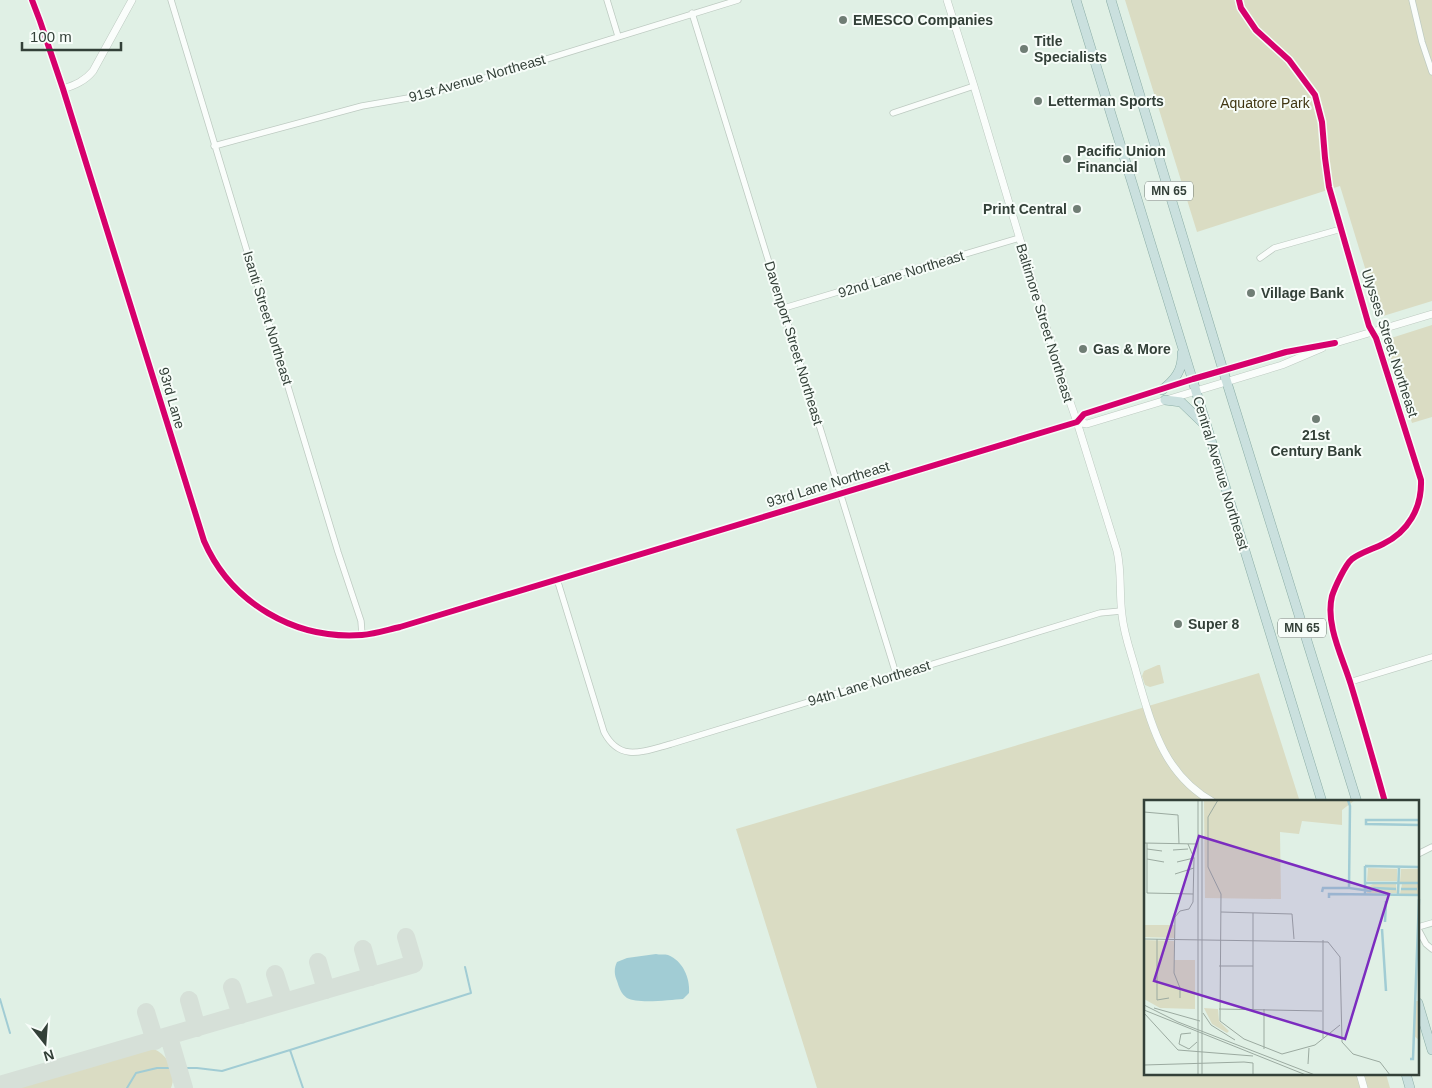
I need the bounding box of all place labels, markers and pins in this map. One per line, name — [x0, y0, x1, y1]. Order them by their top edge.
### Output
place label: EMESCO Companies — [853, 12, 993, 28]
marker: EMESCO Companies — [837, 14, 849, 26]
place label: Title Specialists — [1034, 33, 1107, 65]
marker: Title Specialists — [1018, 43, 1030, 55]
place label: Letterman Sports — [1048, 93, 1164, 109]
marker: Letterman Sports — [1032, 95, 1044, 107]
place label: Pacific Union Financial — [1077, 143, 1166, 175]
marker: Pacific Union Financial — [1061, 153, 1073, 165]
place label: Print Central — [983, 201, 1067, 217]
marker: Print Central — [1071, 203, 1083, 215]
place label: Village Bank — [1261, 285, 1344, 301]
marker: Village Bank — [1245, 287, 1257, 299]
place label: Gas & More — [1093, 341, 1171, 357]
marker: Gas & More — [1077, 343, 1089, 355]
marker: 21st Century Bank — [1310, 413, 1322, 425]
place label: 21st Century Bank — [1270, 427, 1362, 459]
place label: Super 8 — [1188, 616, 1240, 632]
marker: Super 8 — [1172, 618, 1184, 630]

